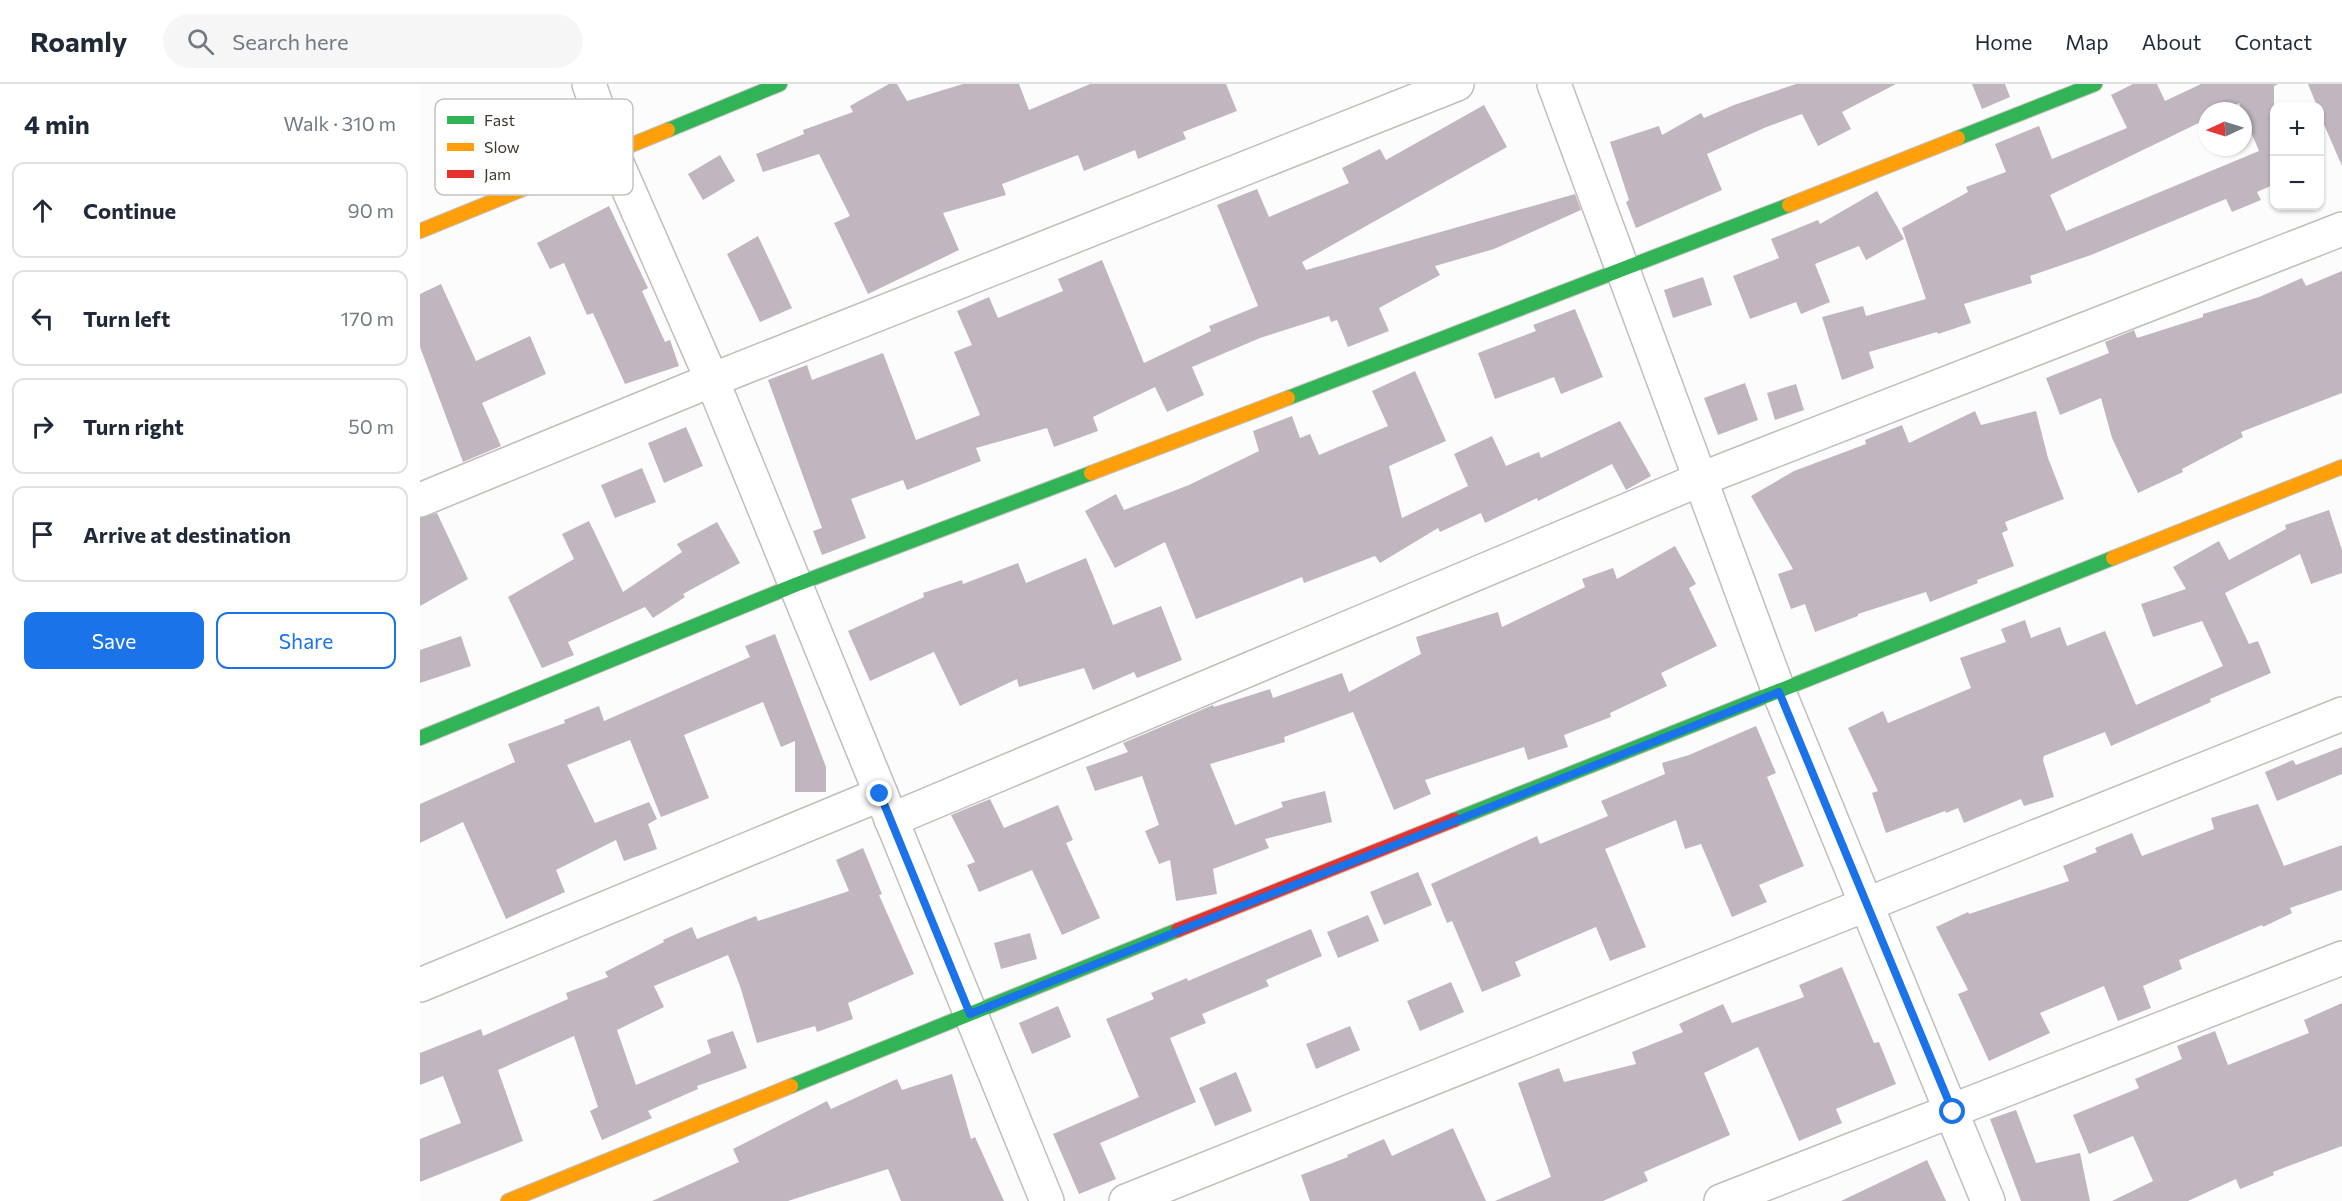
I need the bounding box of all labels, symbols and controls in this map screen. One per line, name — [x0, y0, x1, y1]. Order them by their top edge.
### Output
search box — [163, 14, 583, 68]
text: Roamly — [30, 24, 127, 58]
icon: search — [184, 25, 217, 58]
text: Search here — [232, 28, 349, 55]
text: Home — [1975, 29, 2032, 54]
text: Map — [2065, 29, 2109, 54]
text: About — [2142, 29, 2201, 54]
text: Contact — [2234, 29, 2312, 54]
legend — [435, 99, 633, 195]
north arrow — [2198, 102, 2252, 156]
map controls — [2270, 102, 2324, 210]
button: + — [2270, 102, 2324, 156]
text: 4 min — [24, 108, 90, 139]
text: Fast — [484, 110, 515, 129]
text: Walk · 310 m — [284, 111, 396, 135]
text: Slow — [484, 137, 520, 156]
button: − — [2270, 156, 2324, 210]
text: Jam — [484, 164, 511, 183]
icon: ahead — [26, 194, 59, 227]
text: Continue — [83, 197, 176, 224]
text: 90 m — [348, 198, 394, 222]
icon: left — [26, 302, 59, 335]
text: Turn left — [83, 305, 170, 332]
text: 170 m — [341, 306, 394, 330]
icon: right — [26, 410, 59, 443]
text: Turn right — [83, 413, 184, 440]
text: 50 m — [348, 414, 394, 438]
icon: arrive — [26, 518, 59, 551]
text: Arrive at destination — [83, 521, 291, 548]
button: Save — [24, 612, 204, 669]
button: Share — [216, 612, 396, 669]
route end — [866, 780, 892, 806]
route start — [1939, 1098, 1965, 1124]

